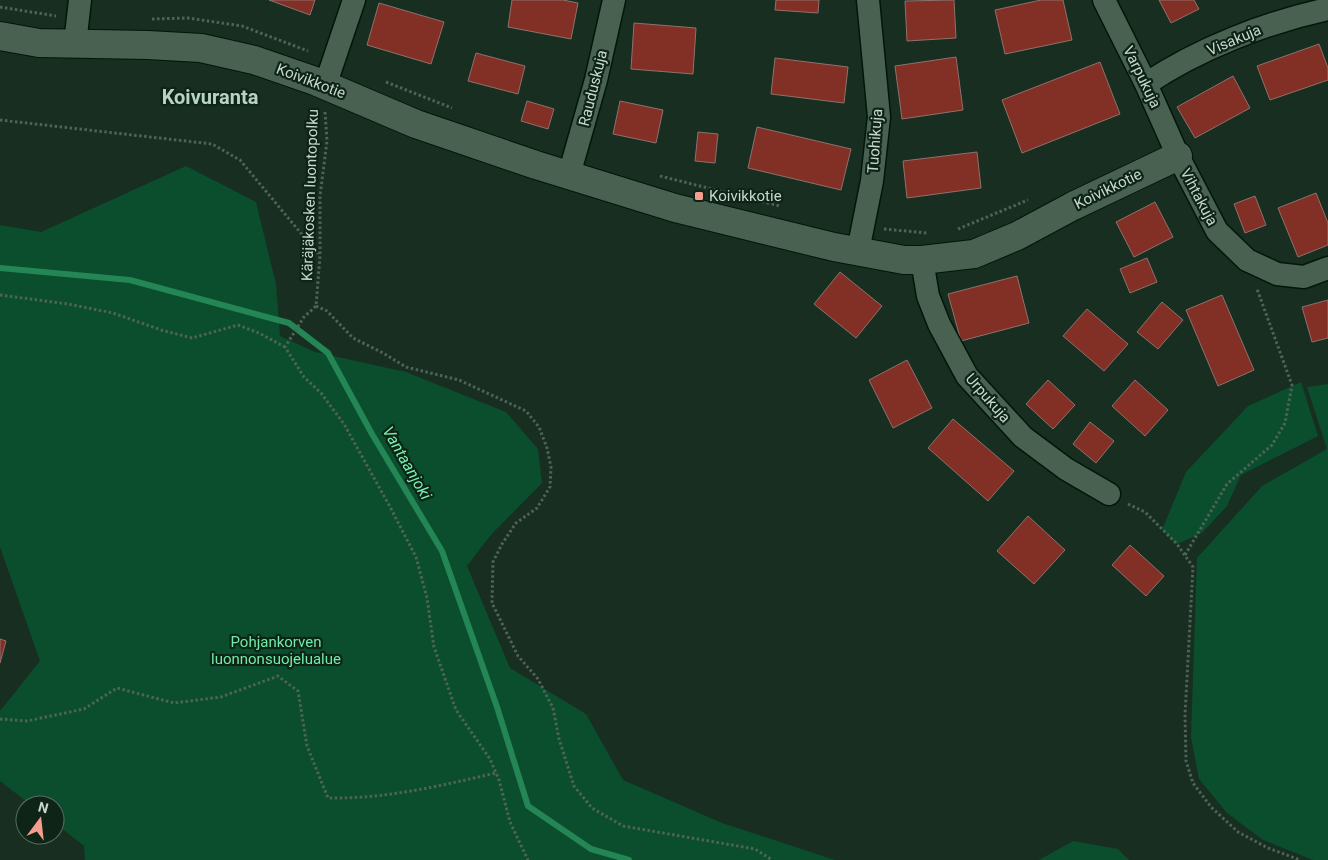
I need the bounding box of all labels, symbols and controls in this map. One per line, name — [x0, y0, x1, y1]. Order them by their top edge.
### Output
street label: Visakuja — [1204, 21, 1264, 59]
street label: Varpukuja — [1119, 43, 1165, 111]
street label: Rauduskuja — [575, 48, 611, 128]
street label: Koivikkotie — [274, 60, 348, 102]
district label: Koivuranta — [162, 85, 259, 109]
street label: Tuohikuja — [864, 108, 886, 174]
street label: Käräjäkosken luontopolku — [298, 109, 322, 281]
street label: Koivikkotie — [1071, 165, 1145, 213]
street label: Vihtakuja — [1176, 165, 1222, 229]
place label: Koivikkotie — [709, 187, 782, 205]
marker: Koivikkotie — [693, 190, 705, 202]
street label: Urpukuja — [962, 370, 1014, 426]
water label: Vantaanjoki — [378, 423, 436, 503]
park label: Pohjankorven luonnonsuojelualue — [211, 633, 341, 668]
north arrow — [15, 795, 65, 845]
text: N — [37, 798, 50, 816]

